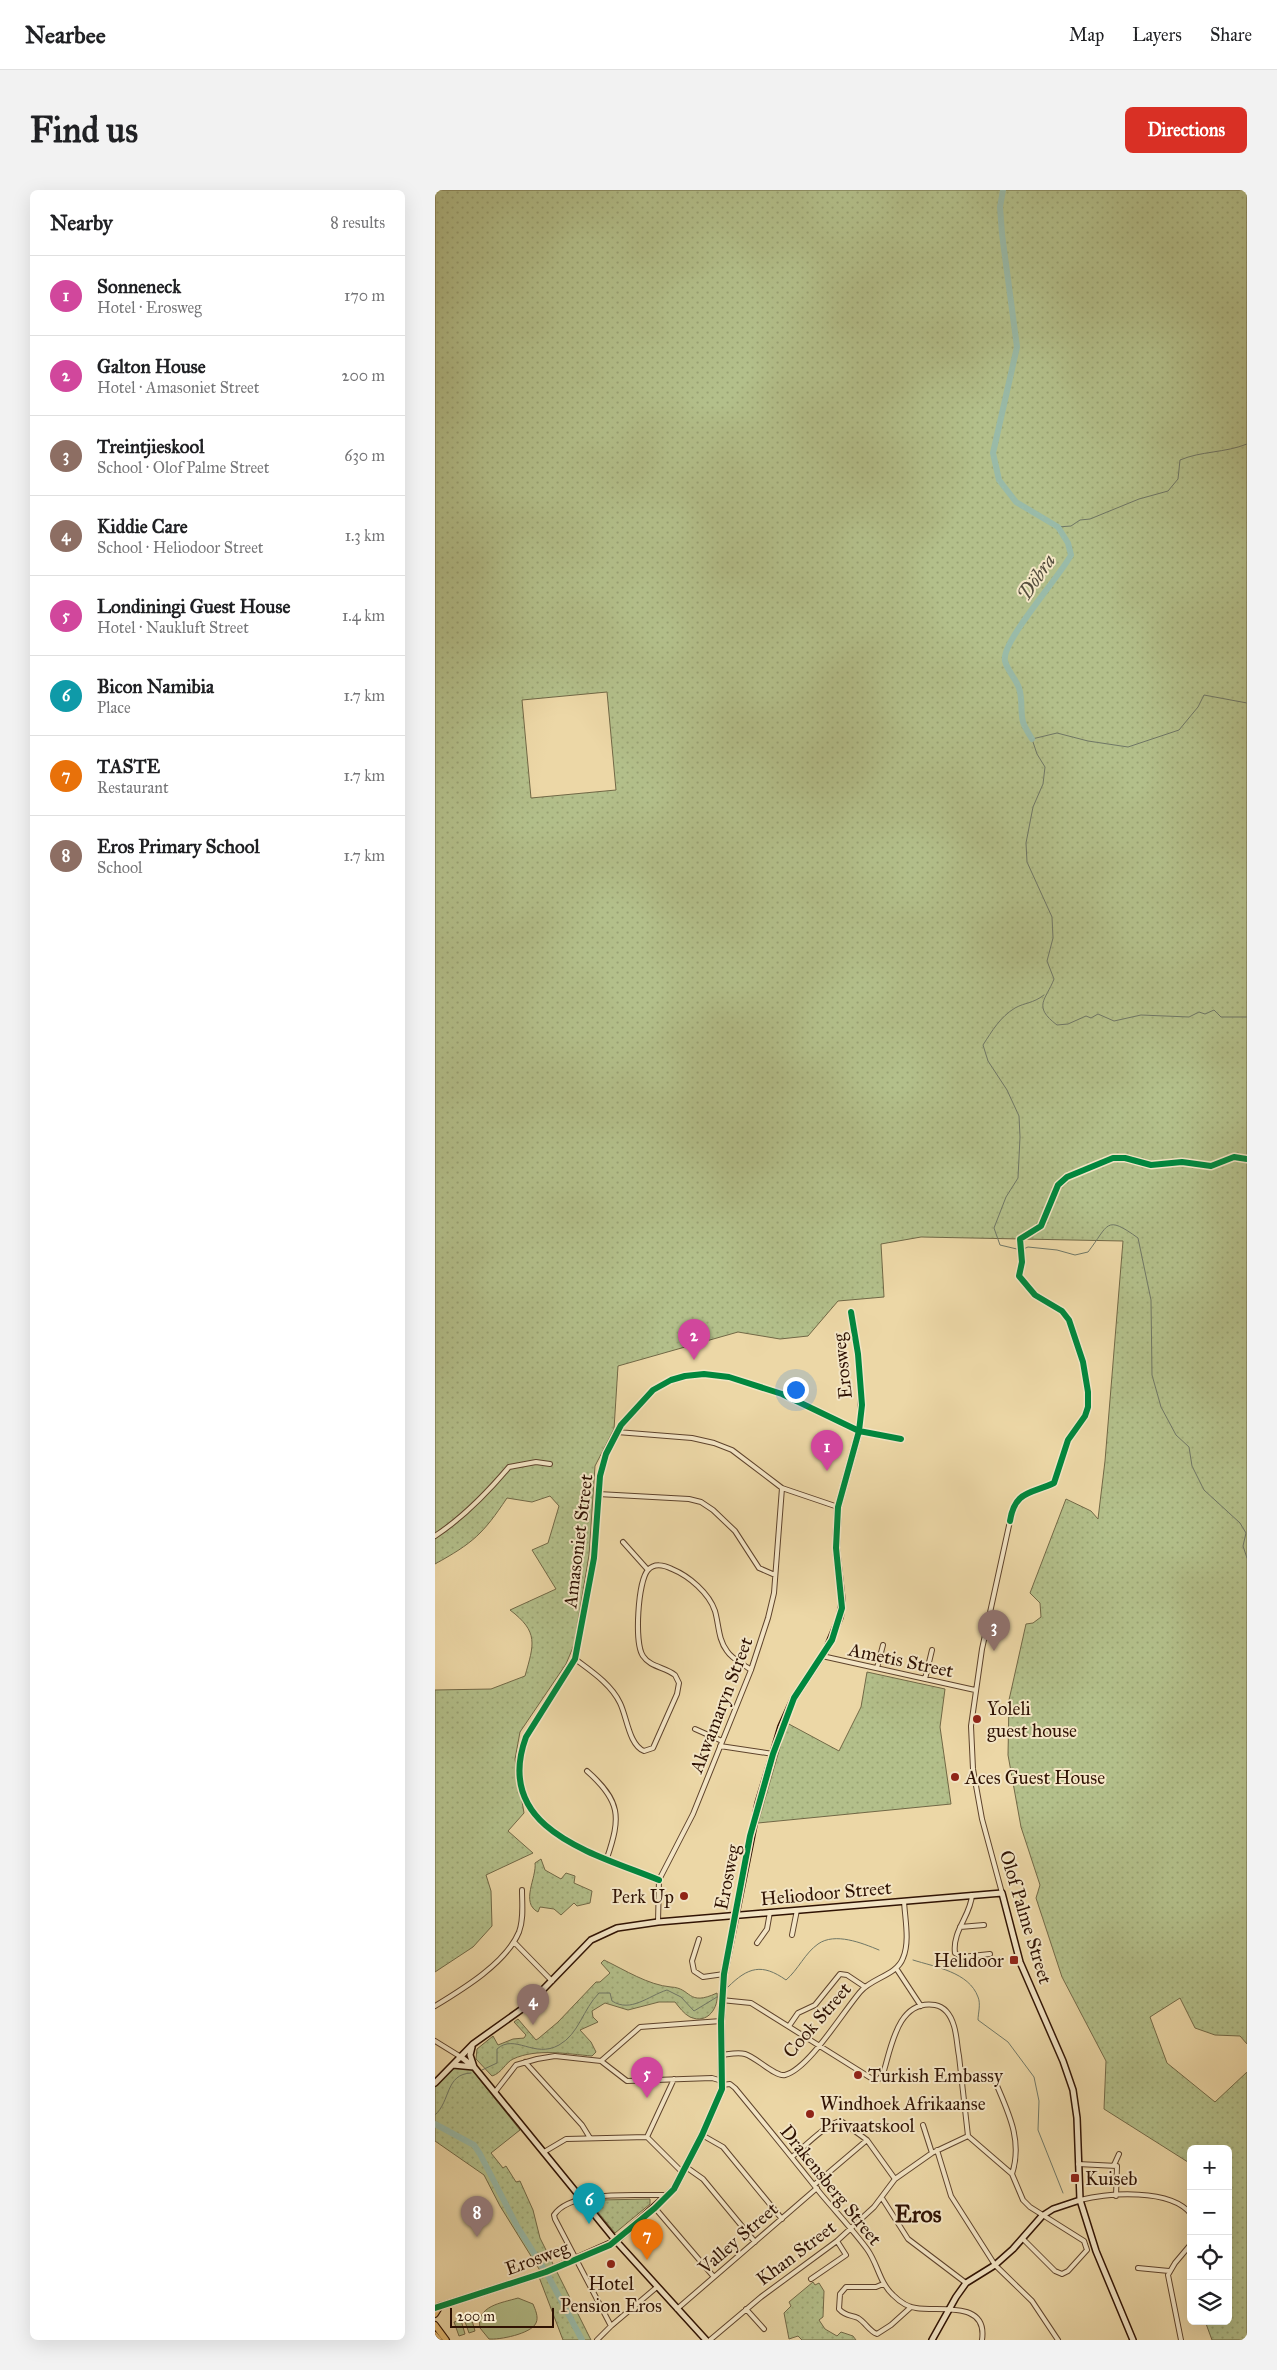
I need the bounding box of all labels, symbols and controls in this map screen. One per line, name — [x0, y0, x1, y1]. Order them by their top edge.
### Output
text: Nearbee — [25, 20, 106, 50]
text: Map — [1069, 24, 1104, 46]
text: Layers — [1132, 24, 1182, 46]
text: Share — [1210, 24, 1252, 46]
button: Directions — [1125, 107, 1247, 153]
text: Find us — [30, 109, 138, 152]
text: Nearby — [50, 210, 113, 236]
text: 8 results — [330, 213, 385, 232]
text: Sonneneck — [97, 275, 181, 298]
text: 1 — [63, 286, 69, 305]
text: 170 m — [344, 286, 385, 305]
text: Hotel · Erosweg — [97, 298, 202, 317]
text: Galton House — [97, 355, 206, 378]
text: 2 — [62, 366, 70, 385]
text: 200 m — [342, 366, 385, 385]
text: Hotel · Amasoniet Street — [97, 378, 259, 397]
text: Treintjieskool — [97, 435, 204, 458]
text: 3 — [63, 446, 69, 465]
text: 630 m — [344, 446, 385, 465]
text: School · Olof Palme Street — [97, 458, 269, 477]
text: Kiddie Care — [97, 515, 188, 538]
text: 4 — [62, 526, 70, 545]
text: 1.3 km — [345, 526, 385, 545]
text: School · Heliodoor Street — [97, 538, 264, 557]
water label: Döbra — [1012, 549, 1060, 605]
text: Londiningi Guest House — [97, 595, 290, 618]
text: 5 — [62, 606, 70, 625]
text: 1.4 km — [342, 606, 385, 625]
text: Hotel · Naukluft Street — [97, 618, 249, 637]
text: Bicon Namibia — [97, 675, 214, 698]
text: 6 — [62, 686, 70, 705]
text: 1.7 km — [343, 686, 385, 705]
text: Place — [97, 698, 131, 717]
text: TASTE — [97, 755, 160, 778]
text: 7 — [62, 766, 70, 785]
text: 1.7 km — [343, 766, 385, 785]
text: Restaurant — [97, 778, 169, 797]
text: Eros Primary School — [97, 835, 260, 858]
text: 8 — [62, 846, 70, 865]
text: 1.7 km — [343, 846, 385, 865]
text: School — [97, 858, 142, 877]
pin: 2 — [678, 1319, 710, 1360]
street label: Erosweg — [827, 1332, 858, 1400]
your location — [783, 1377, 809, 1403]
pin: 1 — [811, 1430, 843, 1471]
street label: Amasoniet Street — [558, 1472, 598, 1610]
pin: 3 — [978, 1610, 1010, 1651]
street label: Akwamaryn Street — [684, 1634, 758, 1777]
street label: Ametis Street — [845, 1637, 956, 1682]
place label: Yoleli guest house — [987, 1697, 1077, 1743]
marker: Yoleli guest house — [971, 1713, 983, 1725]
place label: Aces Guest House — [964, 1766, 1105, 1789]
marker: Aces Guest House — [949, 1771, 961, 1783]
street label: Erosweg — [709, 1842, 746, 1912]
street label: Olof Palme Street — [995, 1847, 1057, 1987]
street label: Heliodoor Street — [760, 1876, 893, 1910]
place label: Perk Up — [612, 1885, 674, 1908]
marker: Perk Up — [678, 1890, 690, 1902]
place label: Helidoor — [934, 1949, 1005, 1972]
marker: Helidoor — [1008, 1954, 1020, 1966]
street label: Cook Street — [778, 1977, 856, 2062]
pin: 4 — [517, 1984, 549, 2025]
pin: 5 — [631, 2057, 663, 2098]
place label: Turkish Embassy — [868, 2064, 1004, 2087]
marker: Turkish Embassy — [852, 2069, 864, 2081]
place label: Windhoek Afrikaanse Privaatskool — [820, 2092, 986, 2137]
marker: Windhoek Afrikaanse Privaatskool — [804, 2108, 816, 2120]
street label: Drakensberg Street — [775, 2120, 887, 2251]
map controls — [1187, 2145, 1232, 2325]
button: + — [1187, 2145, 1232, 2190]
place label: Kuiseb — [1085, 2167, 1138, 2190]
marker: Kuiseb — [1069, 2172, 1081, 2184]
pin: 6 — [573, 2183, 605, 2224]
button: − — [1187, 2190, 1232, 2235]
pin: 8 — [461, 2196, 493, 2237]
street label: Valley Street — [693, 2197, 783, 2279]
district label: Eros — [894, 2199, 942, 2229]
street label: Khan Street — [752, 2215, 841, 2290]
pin: 7 — [631, 2219, 663, 2260]
button: locate — [1187, 2235, 1232, 2280]
street label: Erosweg — [502, 2236, 573, 2281]
marker: Hotel Pension Eros — [605, 2258, 617, 2270]
place label: Hotel Pension Eros — [560, 2272, 662, 2317]
button: layers — [1187, 2280, 1232, 2325]
scale bar — [450, 2305, 554, 2328]
text: 200 m — [457, 2308, 495, 2325]

